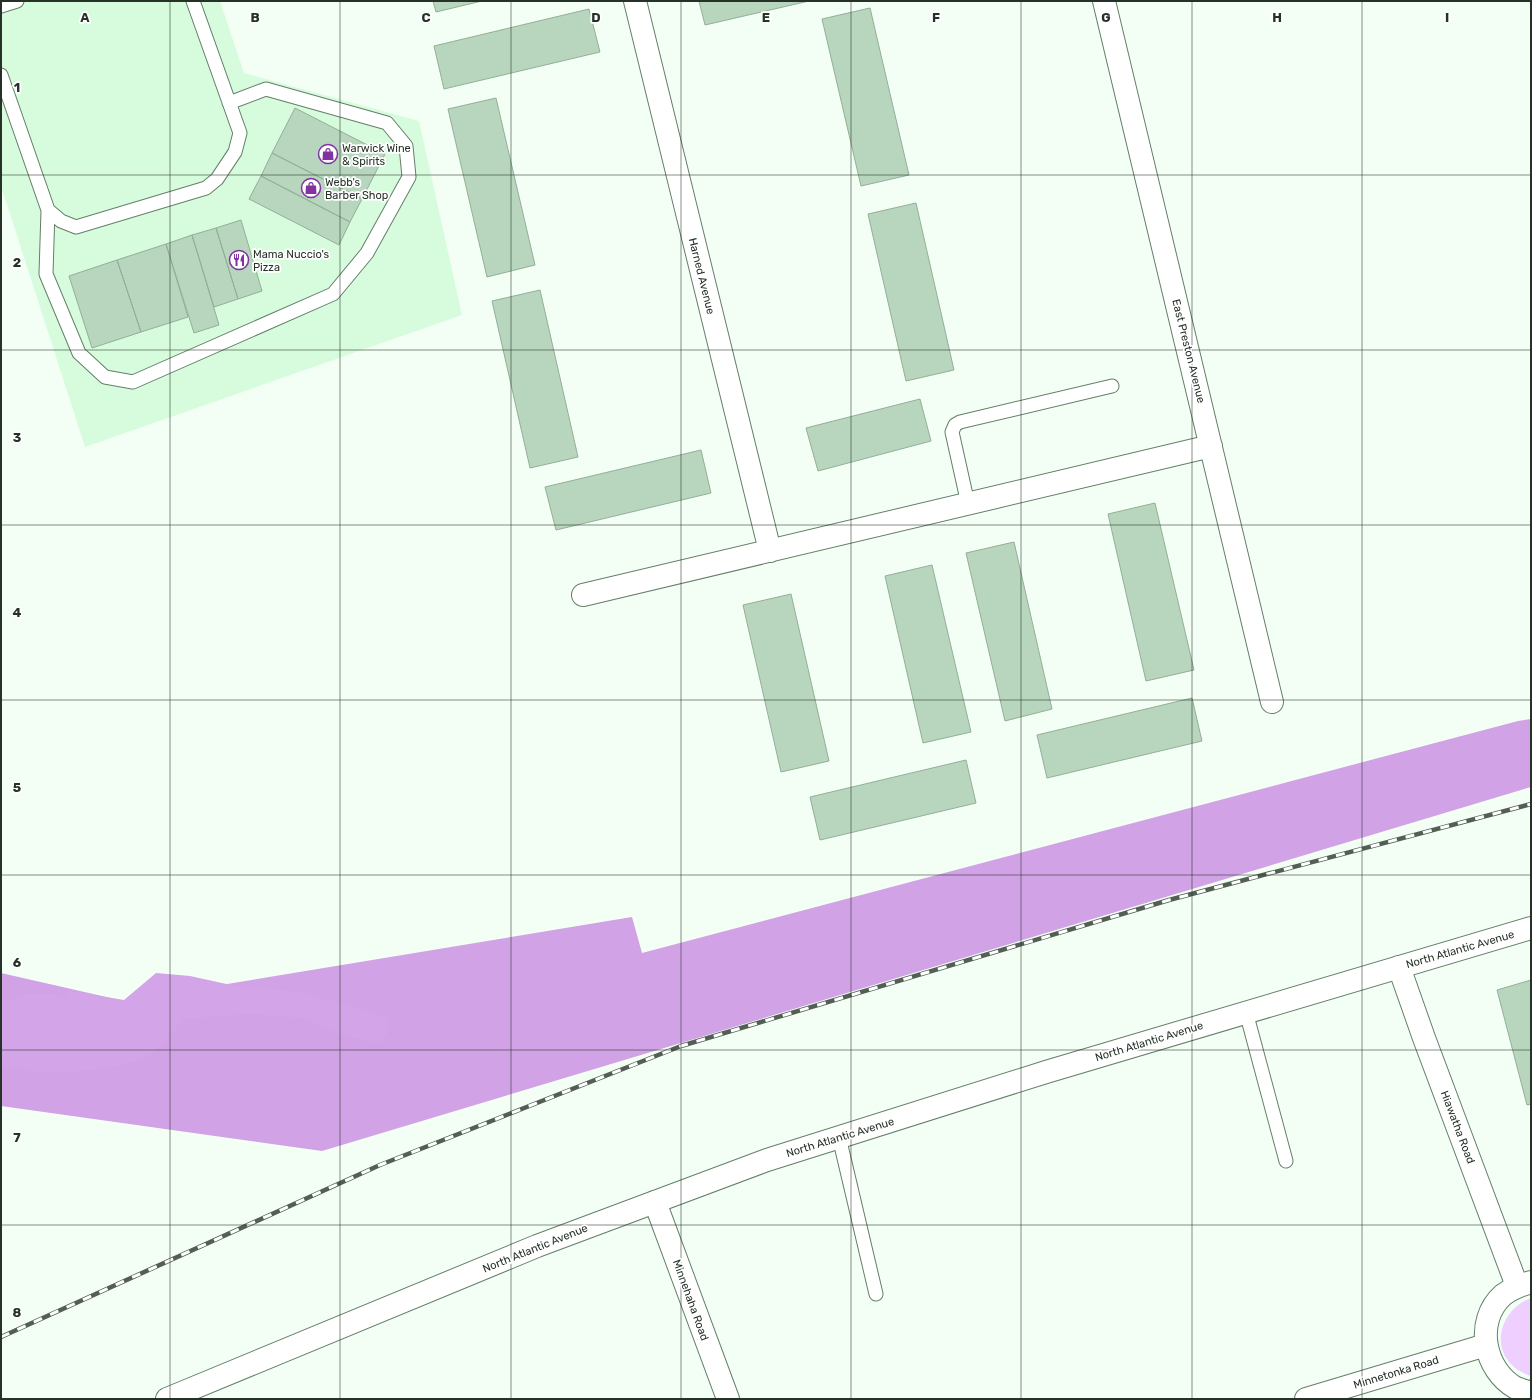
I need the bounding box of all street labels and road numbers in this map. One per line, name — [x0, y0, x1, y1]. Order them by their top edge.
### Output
street label: Harned Avenue — [686, 237, 717, 316]
street label: East Preston Avenue — [1169, 298, 1208, 404]
street label: North Atlantic Avenue — [1404, 928, 1516, 971]
street label: North Atlantic Avenue — [1094, 1019, 1205, 1064]
street label: Hiawatha Road — [1438, 1089, 1477, 1165]
street label: North Atlantic Avenue — [785, 1115, 896, 1160]
street label: North Atlantic Avenue — [481, 1221, 590, 1276]
street label: Minnehaha Road — [670, 1258, 711, 1342]
street label: Minnetonka Road — [1352, 1353, 1440, 1392]

